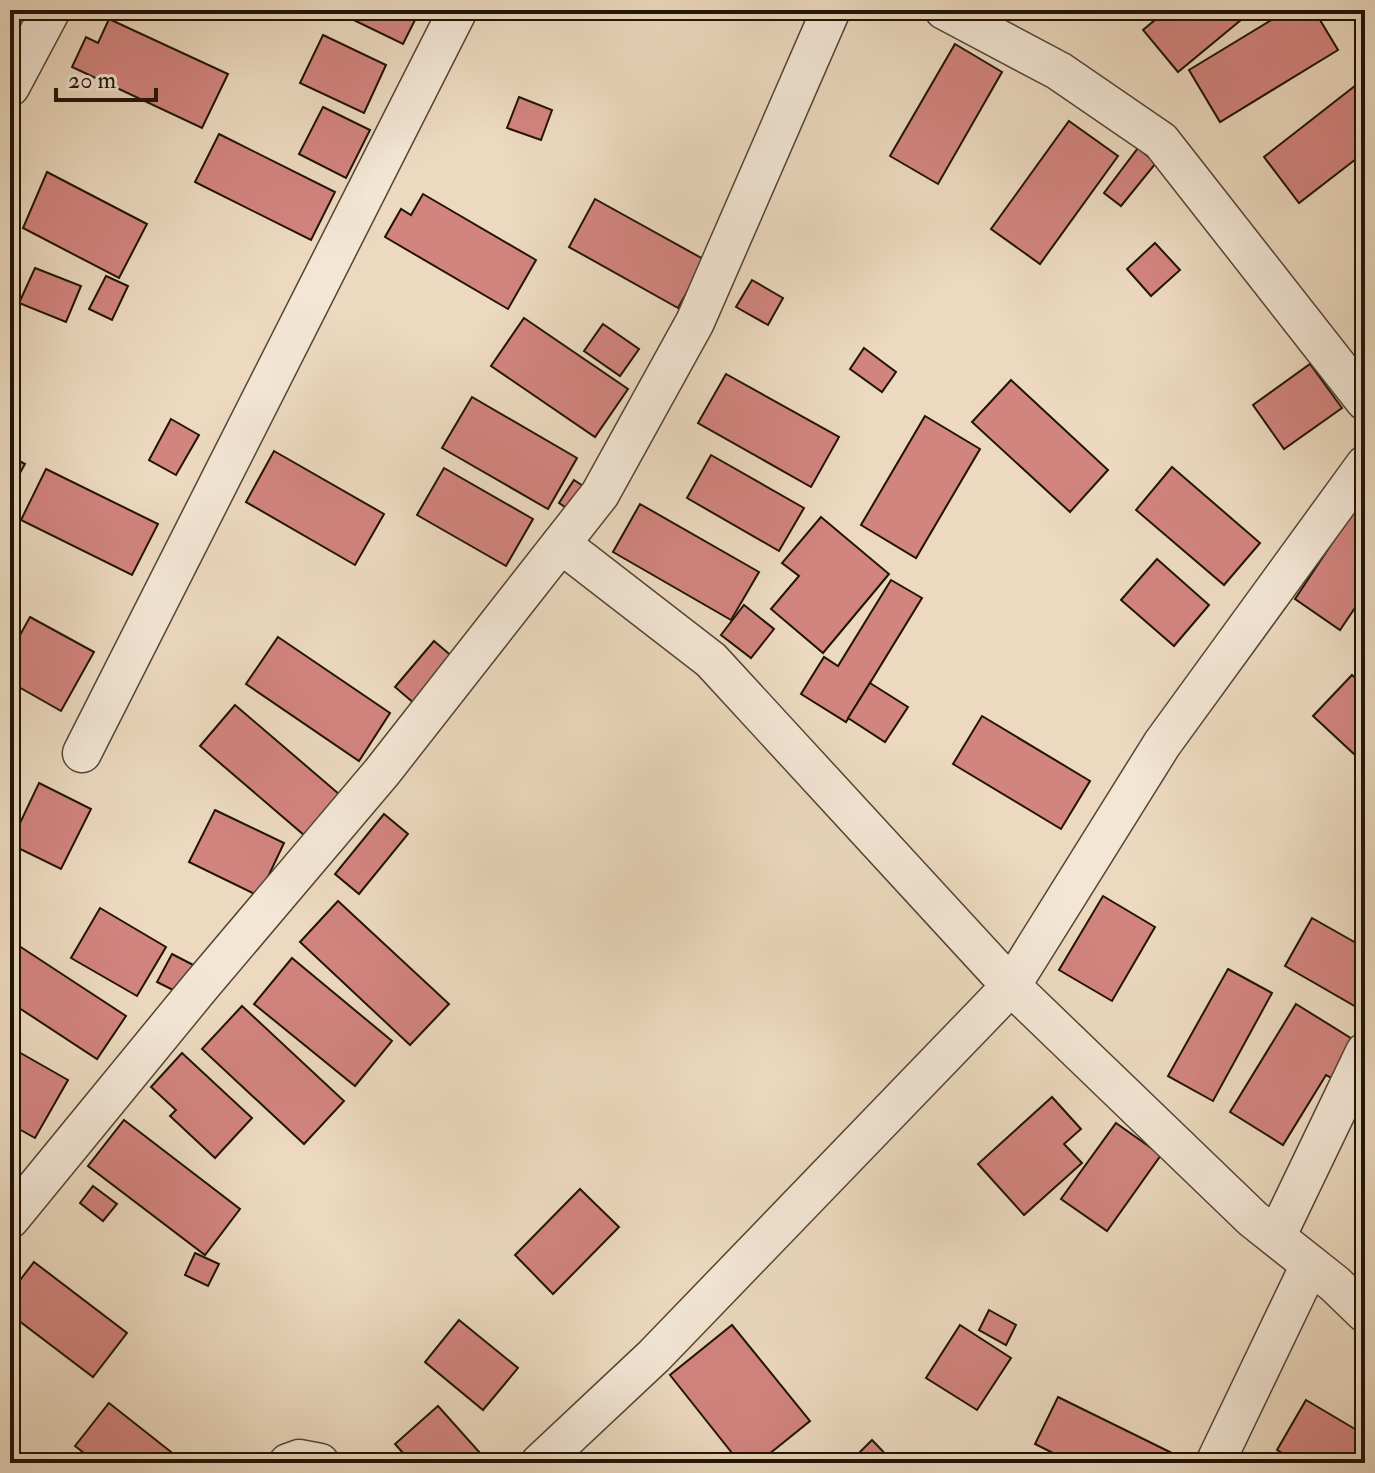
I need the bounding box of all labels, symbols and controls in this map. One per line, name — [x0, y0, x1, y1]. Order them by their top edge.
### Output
scale bar — [56, 52, 156, 102]
text: 20 m — [68, 65, 117, 96]

